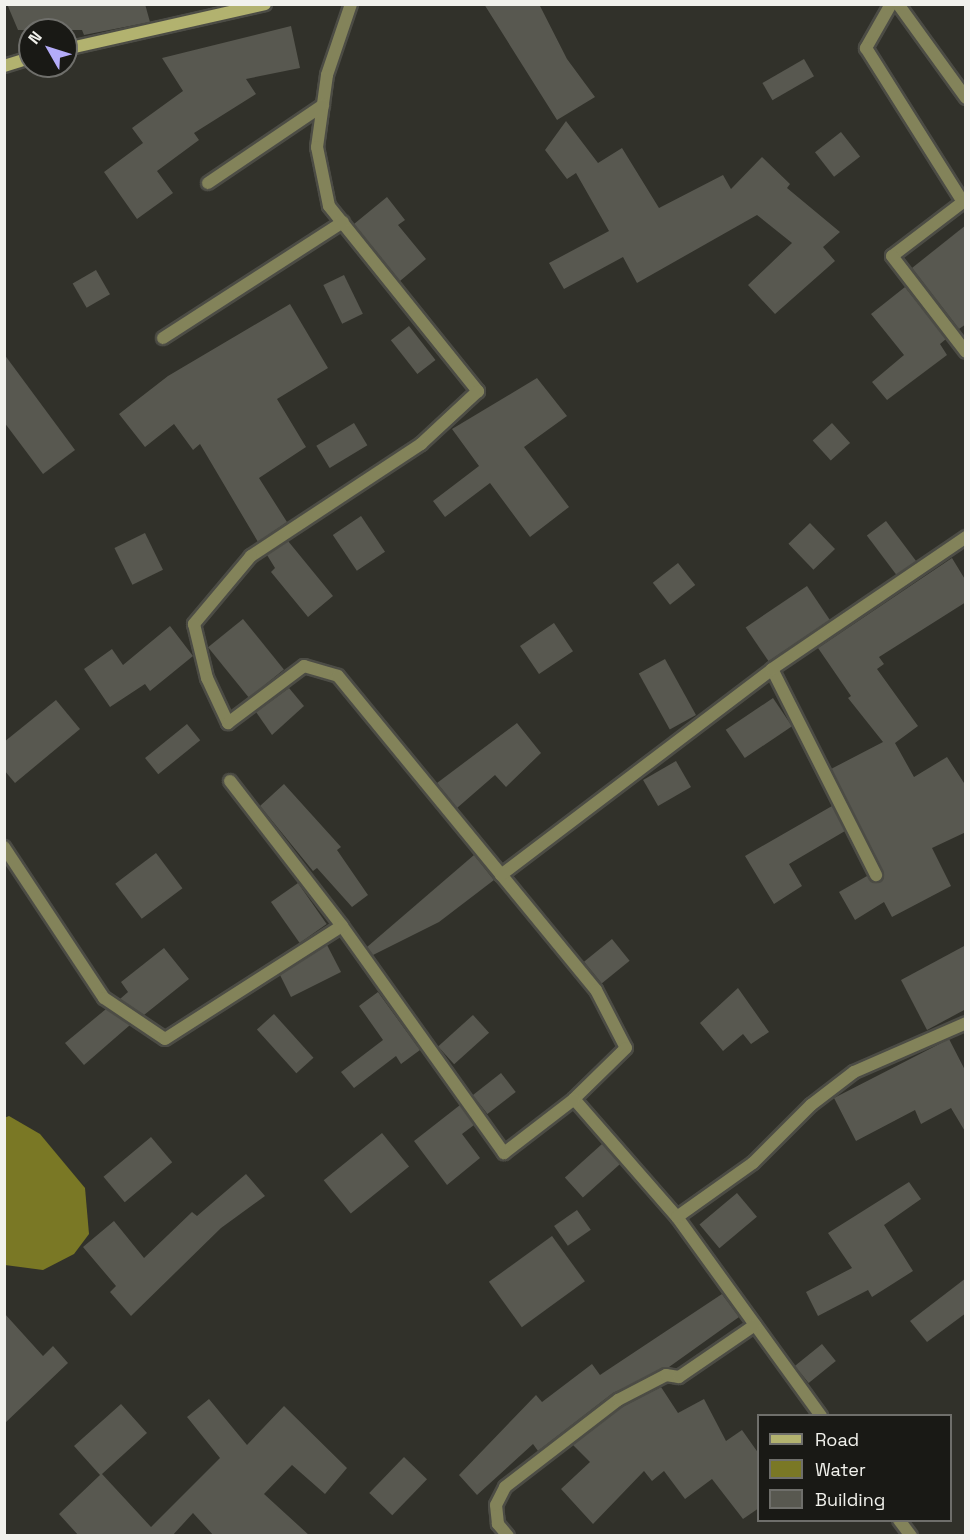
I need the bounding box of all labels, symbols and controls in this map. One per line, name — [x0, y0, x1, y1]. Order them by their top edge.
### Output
north arrow — [18, 18, 78, 78]
text: N — [24, 27, 47, 48]
legend — [757, 1414, 952, 1522]
text: Road — [815, 1428, 859, 1451]
text: Water — [815, 1458, 866, 1481]
text: Building — [815, 1488, 885, 1511]

